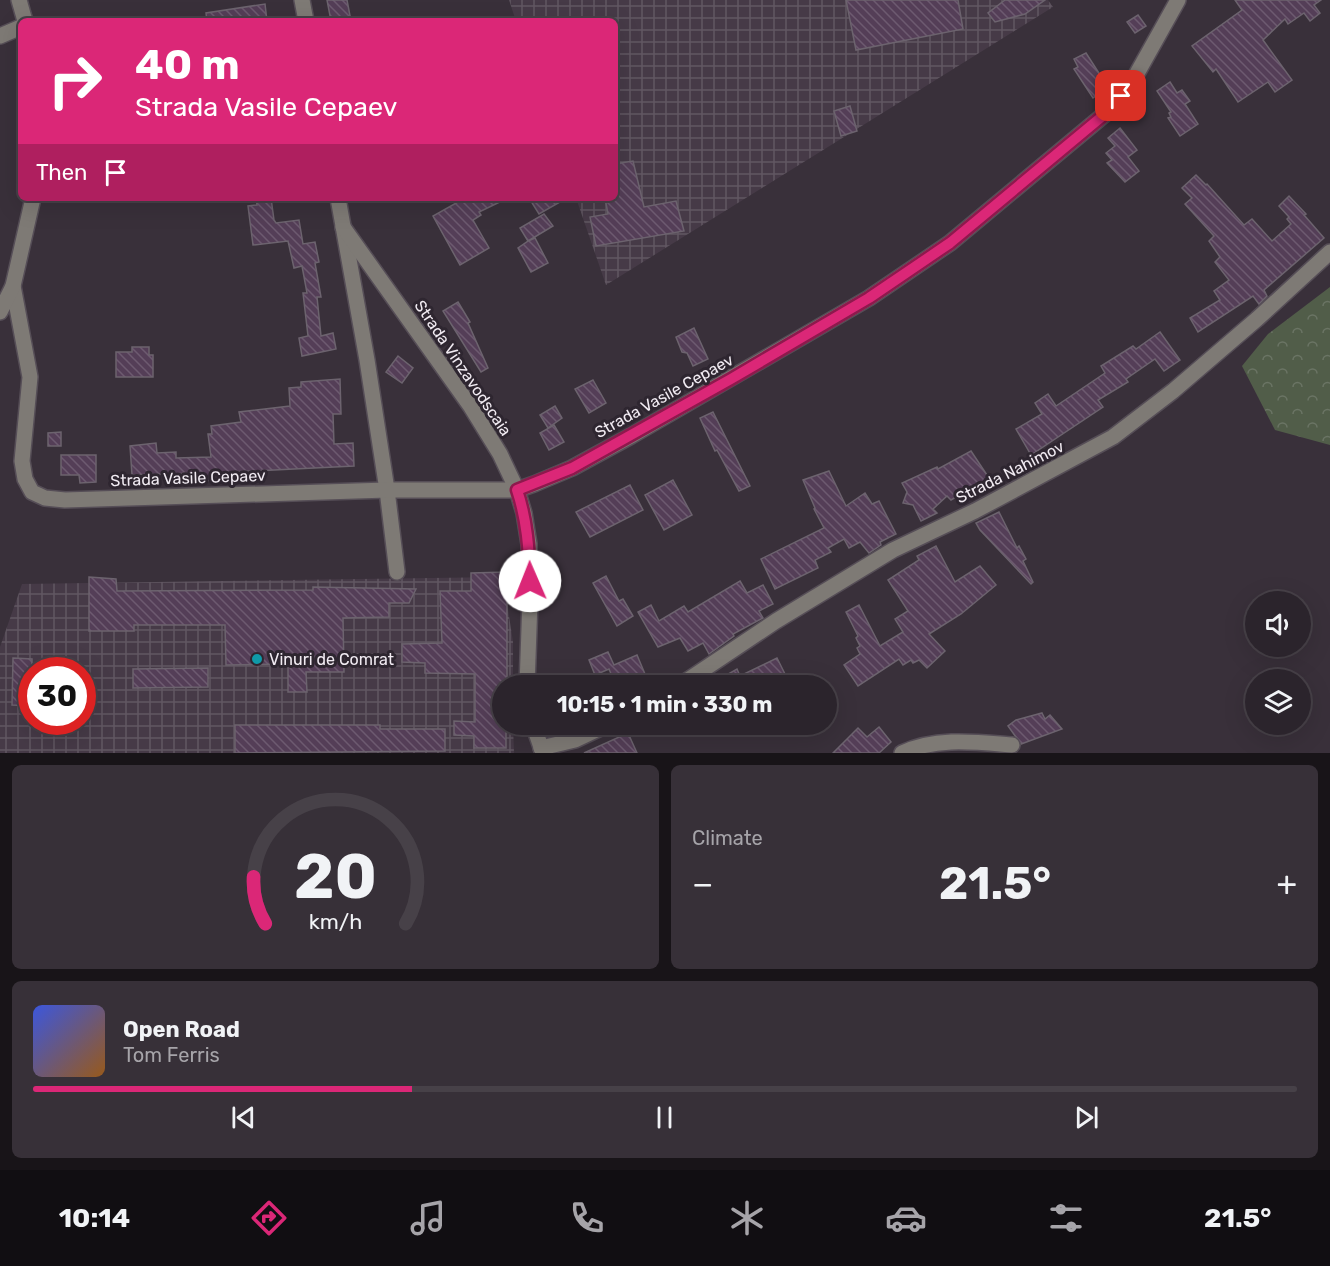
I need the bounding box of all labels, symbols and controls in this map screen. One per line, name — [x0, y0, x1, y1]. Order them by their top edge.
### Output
text: 40 m — [135, 40, 240, 90]
icon: right — [36, 42, 114, 120]
pin — [1095, 70, 1146, 121]
icon: arrive — [1104, 79, 1137, 112]
text: Strada Vasile Cepaev — [135, 91, 398, 123]
icon: arrive — [99, 156, 132, 189]
text: Then — [36, 159, 87, 186]
street label: Strada Vinzavodscaia — [411, 297, 515, 439]
street label: Strada Vasile Cepaev — [591, 350, 737, 442]
street label: Strada Nahimov — [953, 437, 1067, 507]
street label: Strada Vasile Cepaev — [110, 466, 266, 490]
position arrow — [498, 549, 562, 613]
map controls — [1245, 591, 1311, 735]
button: sound — [1245, 591, 1311, 657]
place label: Vinuri de Comrat — [269, 650, 394, 669]
marker: Vinuri de Comrat — [250, 652, 264, 666]
speed limit sign: 30 — [18, 657, 96, 735]
button: layers — [1245, 669, 1311, 735]
text: 10:15 · 1 min · 330 m — [557, 691, 772, 718]
text: Climate — [692, 826, 763, 850]
text: 20 — [294, 840, 377, 914]
text: 21.5° — [939, 857, 1051, 910]
text: − — [692, 864, 713, 903]
text: + — [1276, 864, 1297, 903]
text: km/h — [309, 909, 362, 934]
text: Open Road — [123, 1016, 240, 1043]
text: Tom Ferris — [123, 1043, 220, 1067]
icon: previous — [227, 1101, 260, 1134]
icon: pause — [648, 1101, 681, 1134]
icon: next — [1070, 1101, 1103, 1134]
icon: directions — [248, 1197, 290, 1239]
icon: music — [407, 1197, 449, 1239]
icon: phone — [566, 1197, 608, 1239]
icon: climate — [726, 1197, 768, 1239]
icon: car — [885, 1197, 927, 1239]
icon: filters — [1045, 1197, 1087, 1239]
text: 10:14 — [59, 1202, 130, 1234]
text: 21.5° — [1204, 1202, 1271, 1234]

